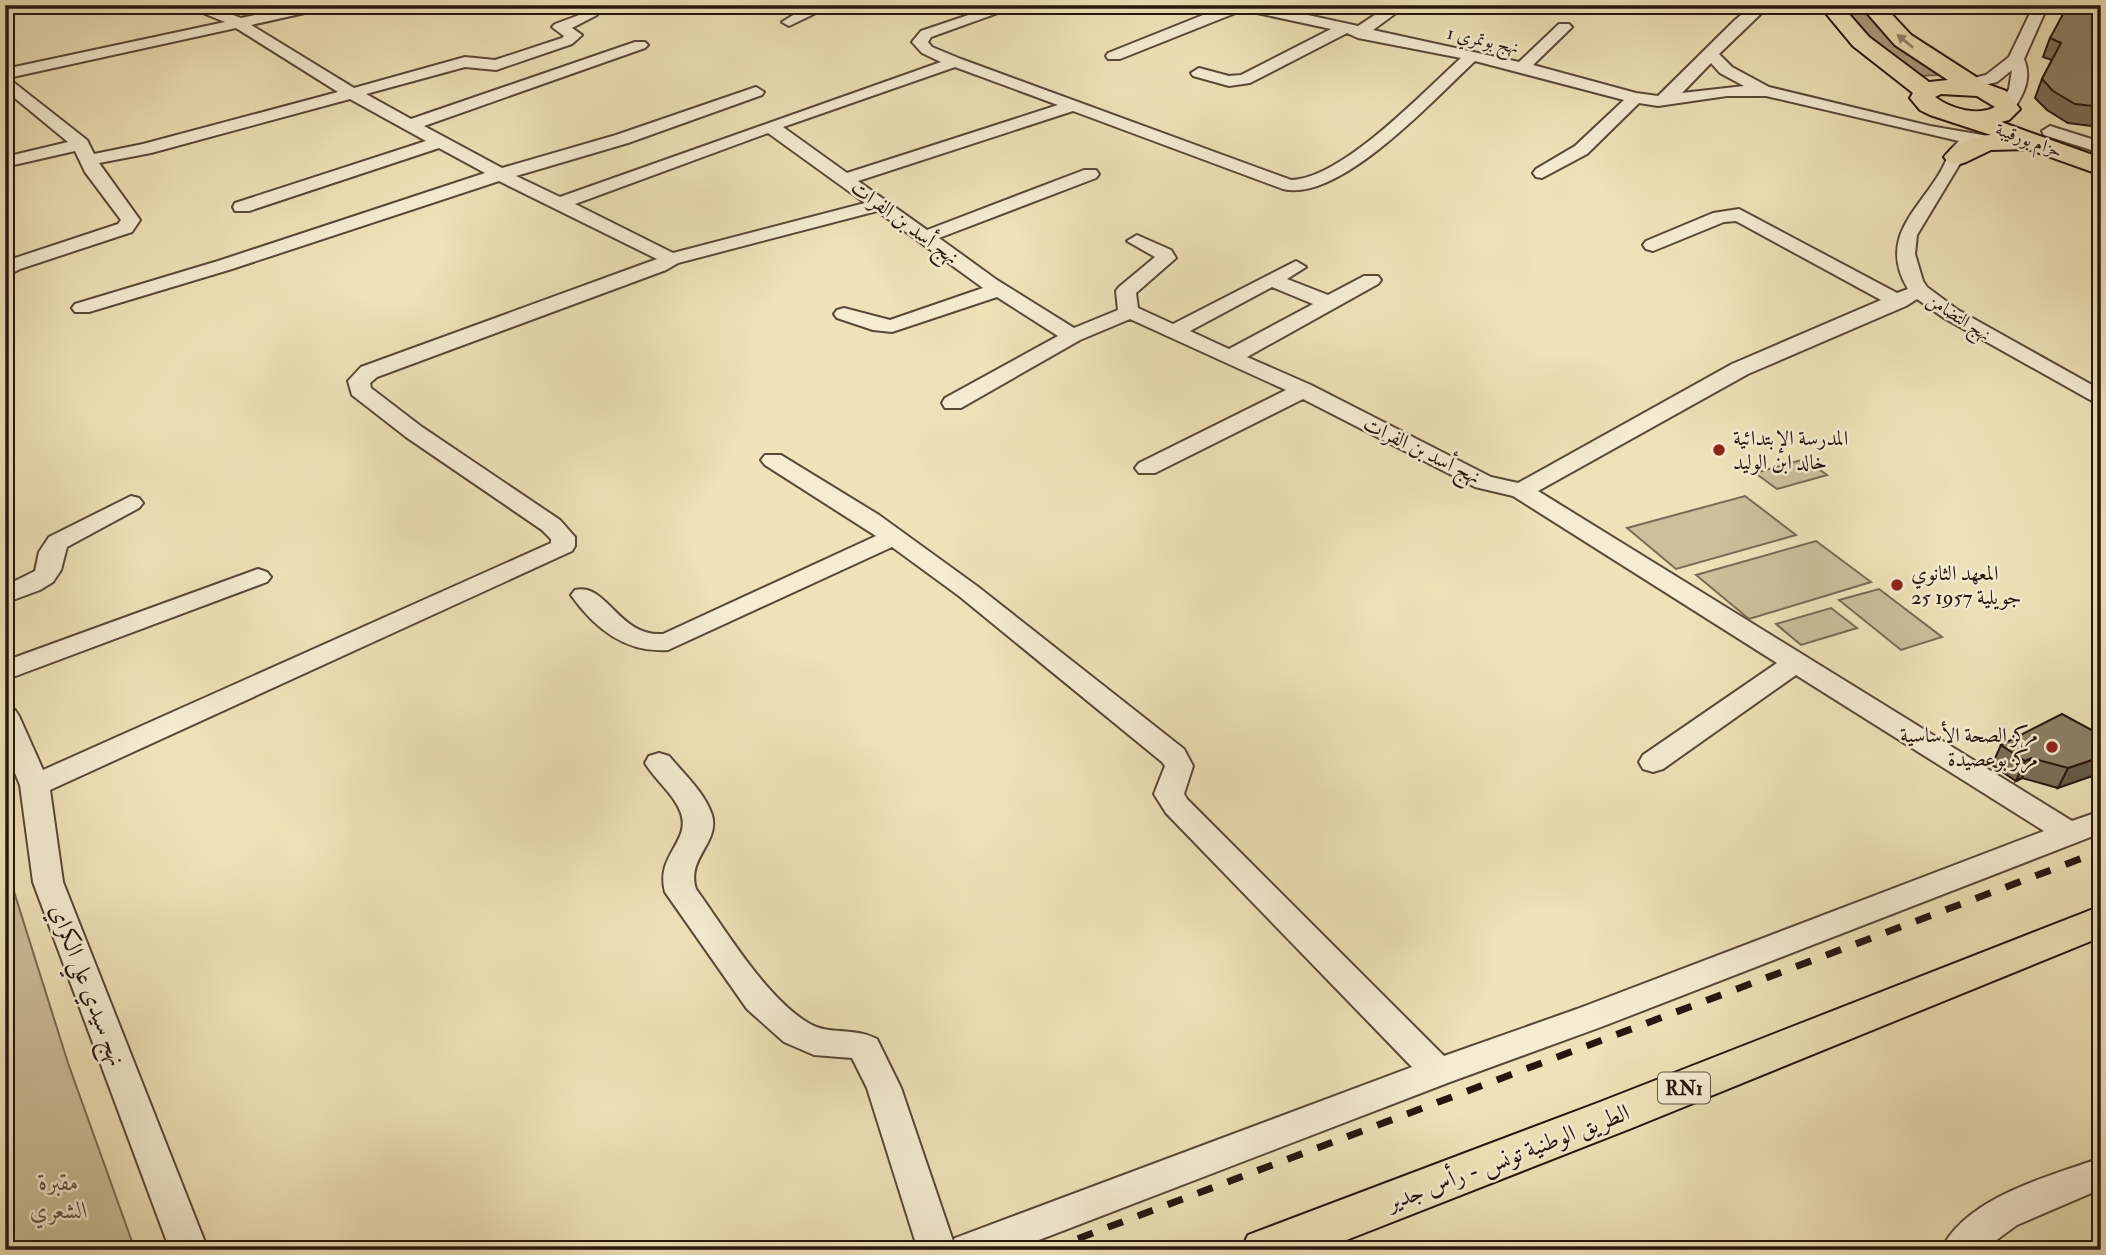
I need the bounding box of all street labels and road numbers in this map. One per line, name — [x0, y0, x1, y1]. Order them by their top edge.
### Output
street label: نهج بوتمري 1 — [1444, 22, 1521, 63]
street label: حزام بورقيبة — [1991, 118, 2065, 167]
street label: نهج أسد بن الفرات — [842, 172, 965, 275]
street label: نهج التضامن — [1920, 288, 1995, 350]
street label: نهج أسد بن الفرات — [1356, 409, 1486, 495]
street label: نهج سيدي علي الكراي — [36, 900, 133, 1073]
road number: RN1 — [1658, 1072, 1710, 1104]
street label: الطريق الوطنية تونس - رأس جدير — [1379, 1095, 1634, 1219]

